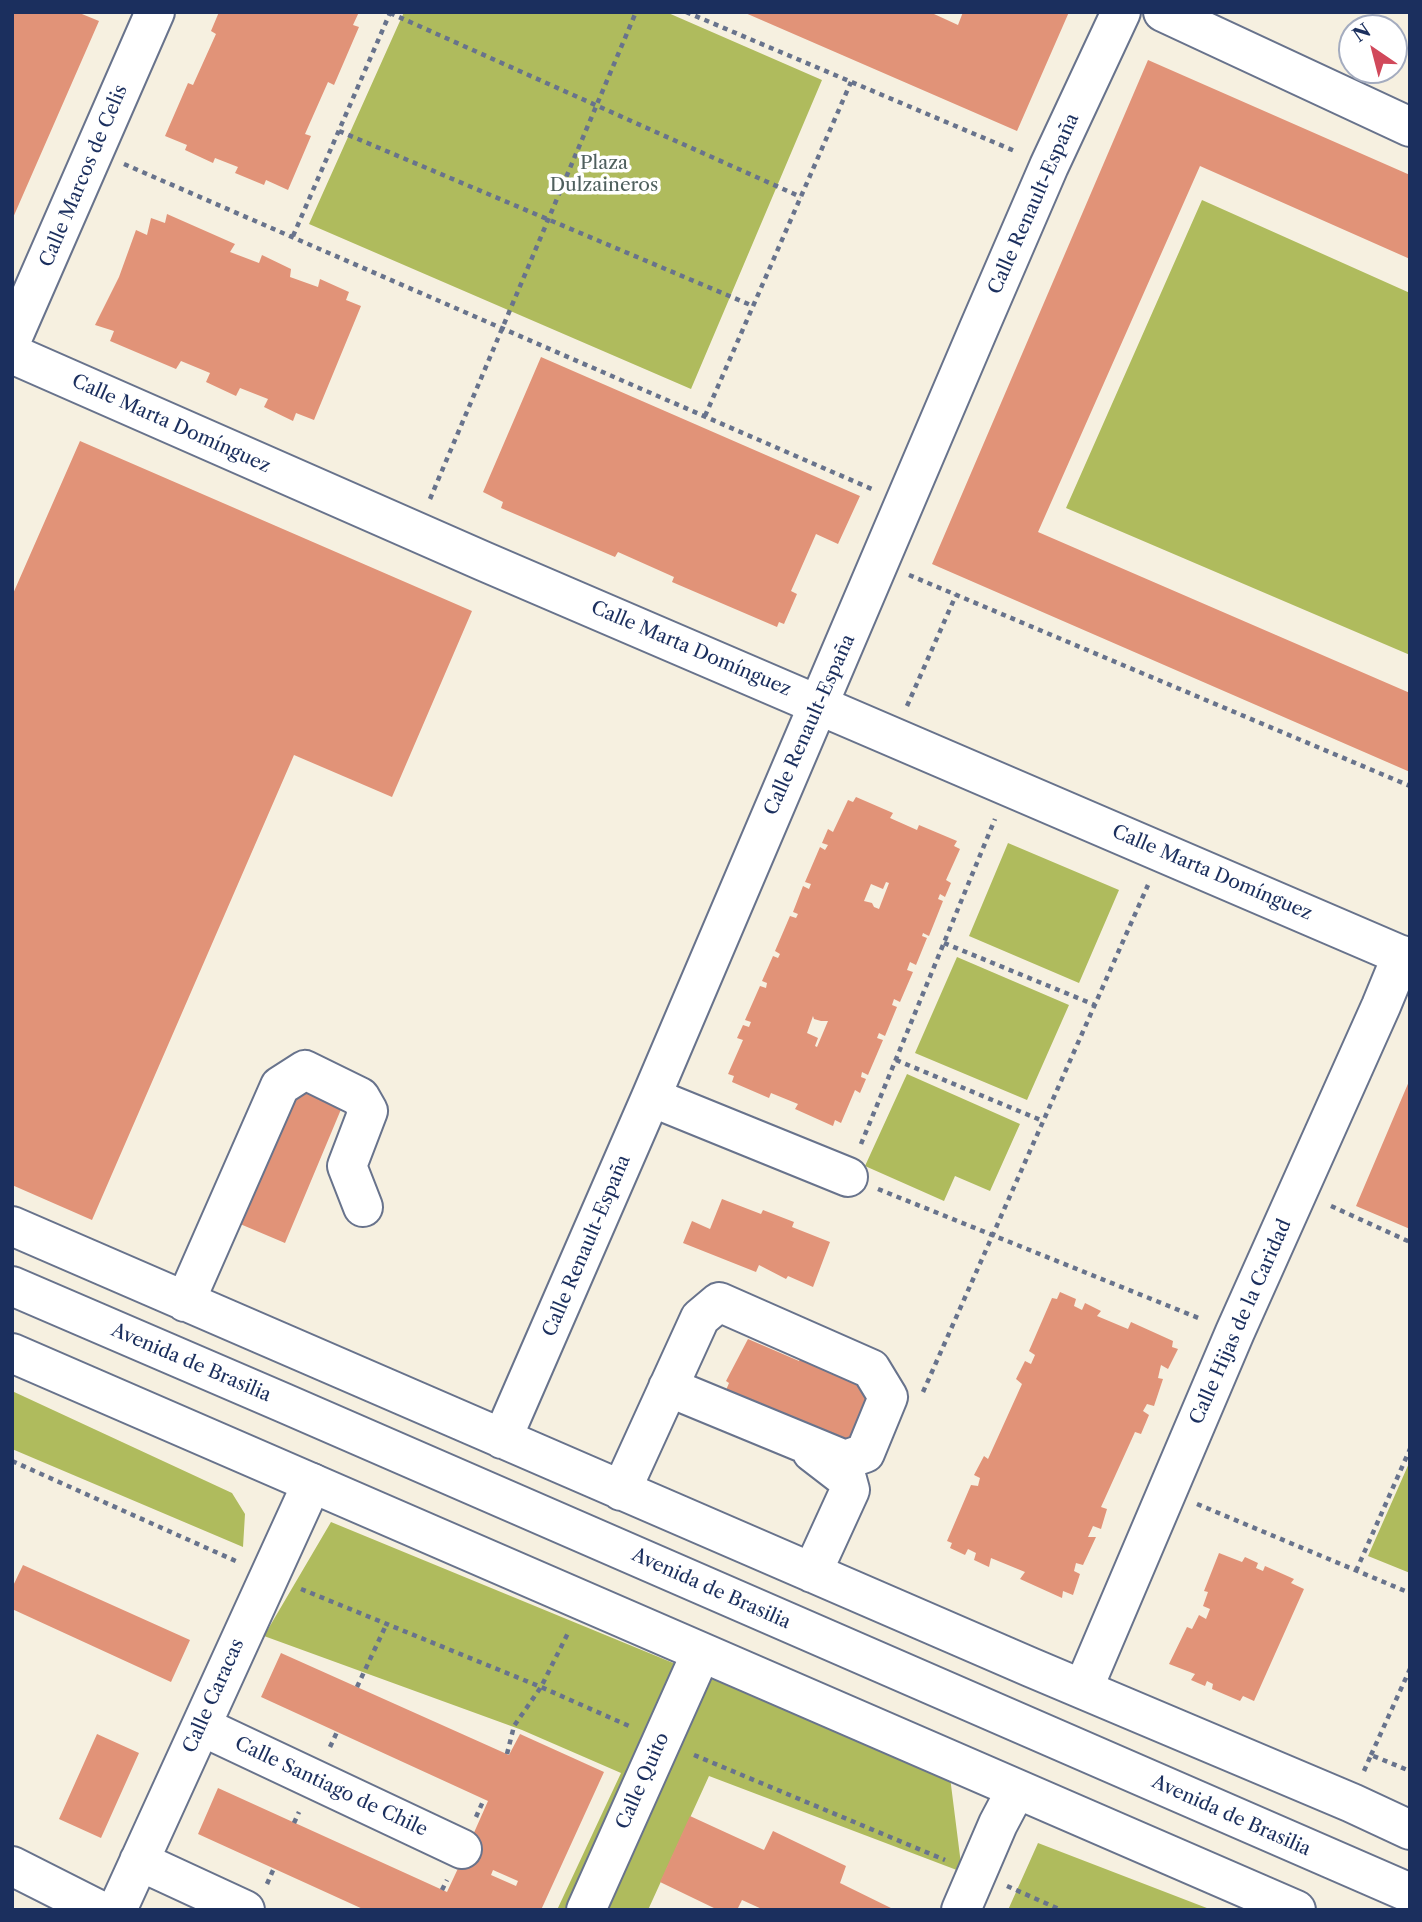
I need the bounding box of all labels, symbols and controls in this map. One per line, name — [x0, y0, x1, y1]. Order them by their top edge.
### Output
north arrow — [1338, 14, 1408, 84]
text: N — [1348, 19, 1375, 47]
street label: Calle Marcos de Celis — [35, 81, 133, 271]
street label: Calle Renault-España — [984, 110, 1084, 298]
park label: Plaza Dulzaineros — [550, 153, 658, 197]
street label: Calle Marta Domínguez — [68, 370, 274, 478]
street label: Calle Marta Domínguez — [588, 596, 794, 702]
street label: Calle Renault-España — [760, 631, 860, 819]
street label: Calle Marta Domínguez — [1109, 820, 1315, 926]
street label: Calle Renault-España — [538, 1152, 636, 1340]
street label: Calle Hijas de la Caridad — [1185, 1216, 1297, 1428]
street label: Avenida de Brasilia — [108, 1319, 274, 1407]
street label: Avenida de Brasilia — [628, 1544, 794, 1634]
street label: Calle Caracas — [179, 1635, 249, 1757]
street label: Calle Quito — [612, 1729, 674, 1833]
street label: Calle Santiago de Chile — [231, 1732, 431, 1842]
street label: Avenida de Brasilia — [1148, 1771, 1314, 1861]

